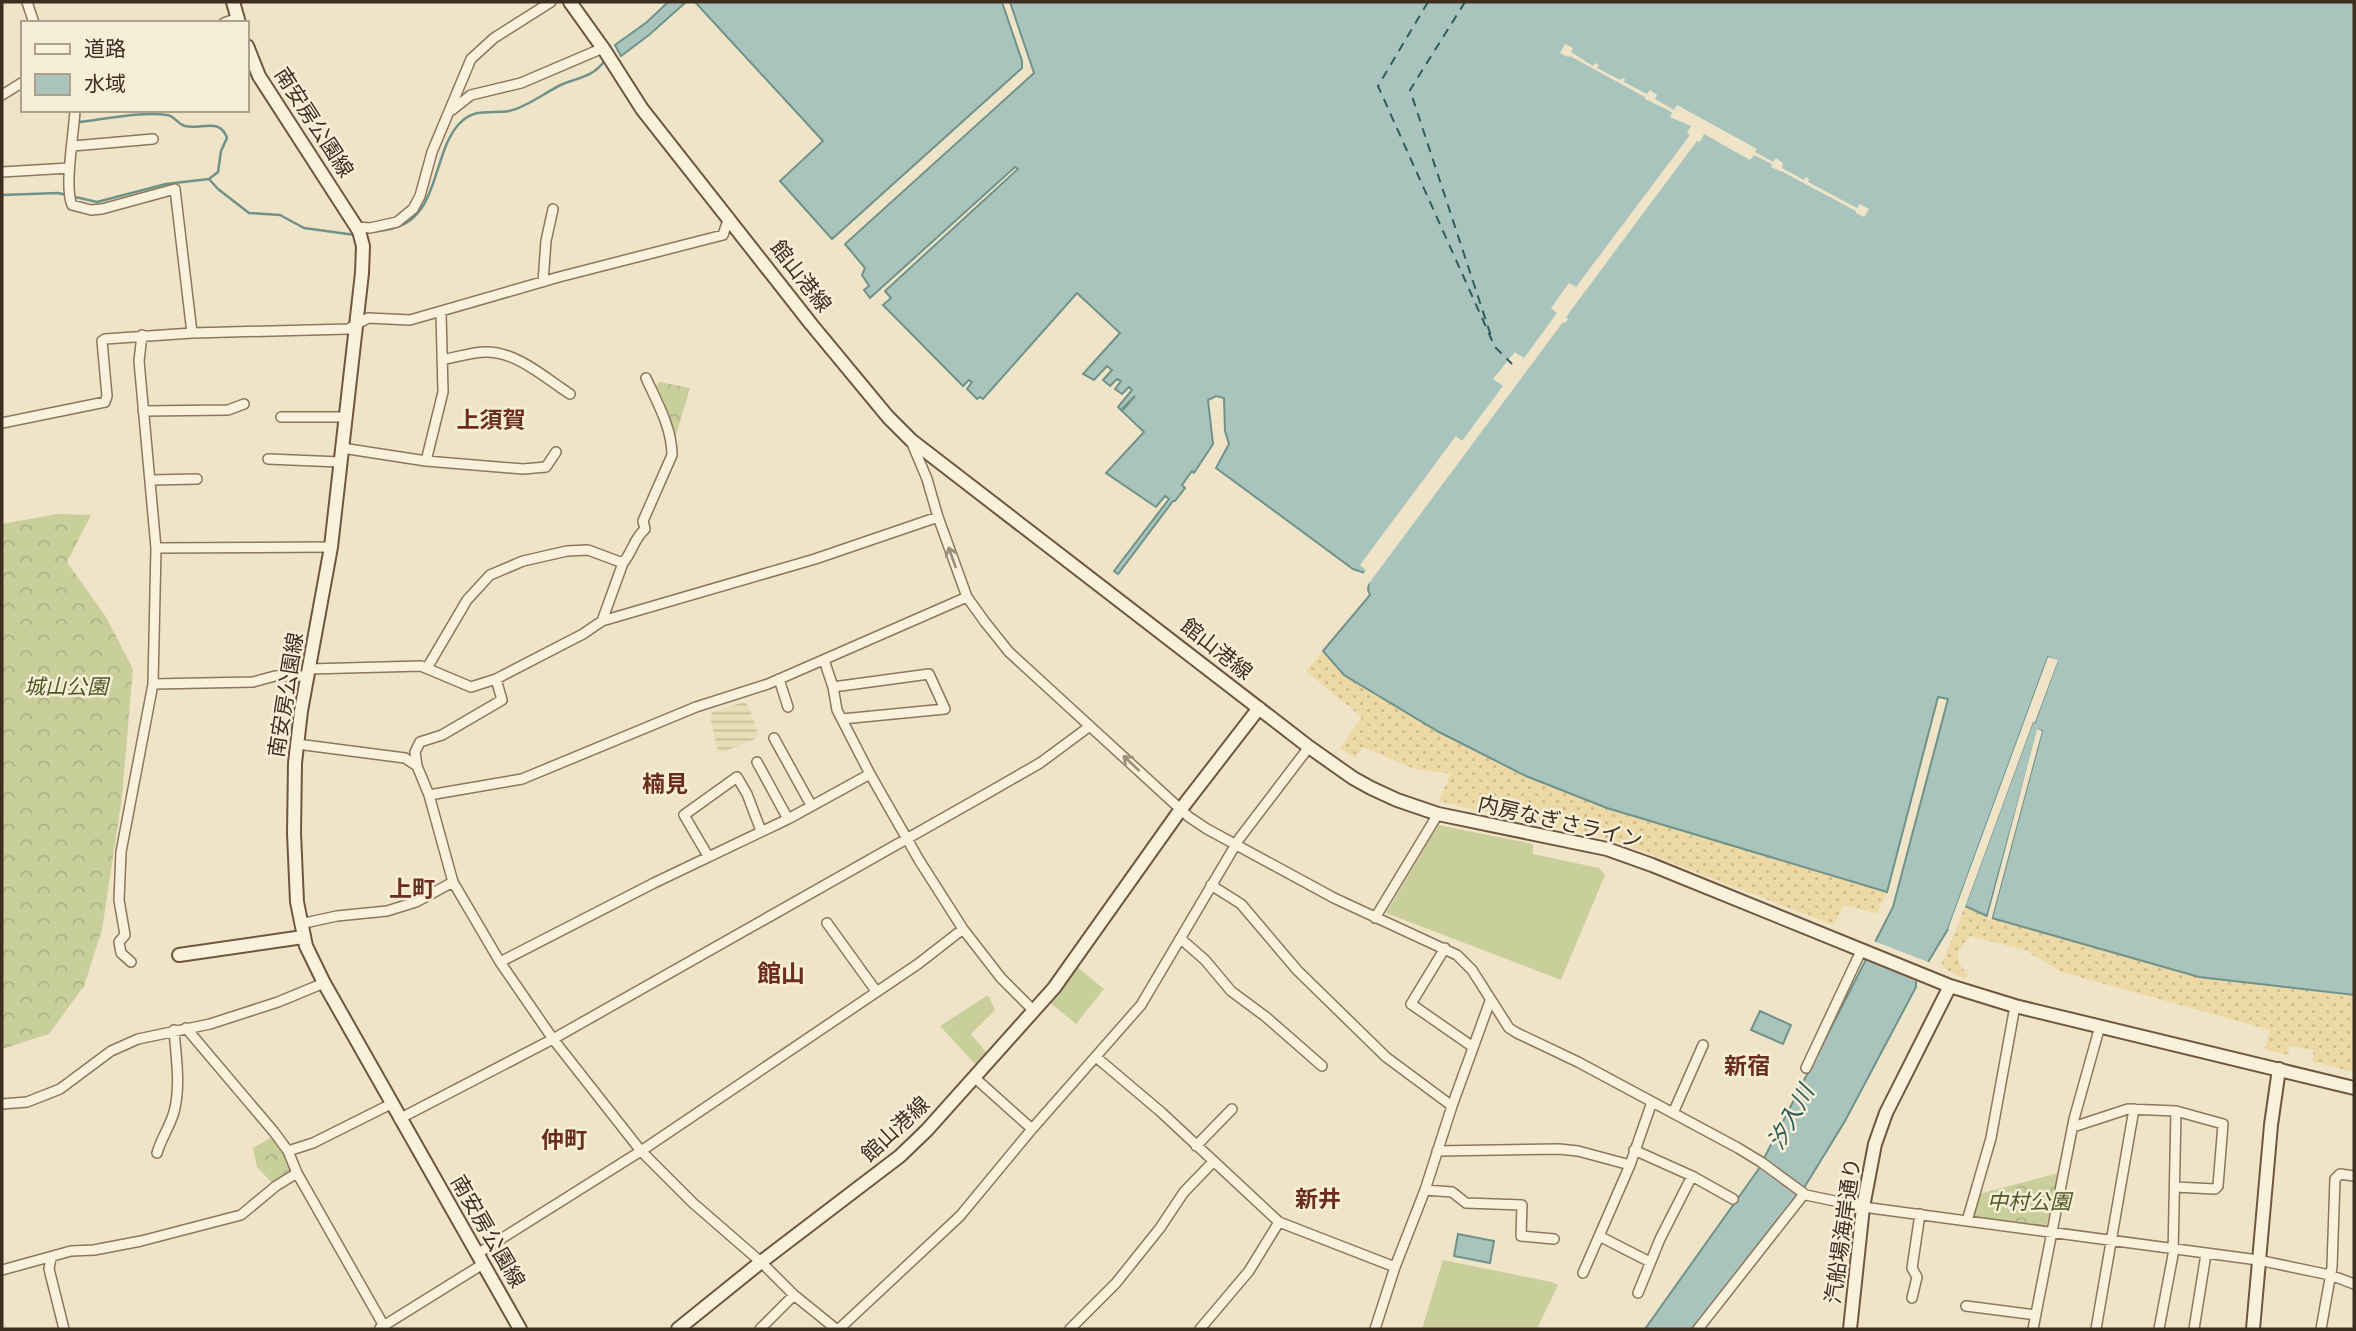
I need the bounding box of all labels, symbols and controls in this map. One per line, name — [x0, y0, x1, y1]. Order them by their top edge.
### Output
legend — [21, 21, 248, 112]
text: 道路 — [84, 34, 126, 66]
street label: 南安房公園線 — [265, 61, 361, 185]
text: 水域 — [84, 69, 126, 101]
street label: 館山港線 — [762, 234, 838, 320]
district label: 上須賀 — [457, 404, 526, 439]
one-way arrow — [945, 547, 958, 569]
street label: 館山港線 — [1173, 612, 1259, 688]
street label: 南安房公園線 — [261, 630, 313, 760]
park label: 城山公園 — [24, 672, 111, 704]
one-way arrow — [1122, 755, 1140, 771]
district label: 楠見 — [642, 768, 688, 803]
street label: 内房なぎさライン — [1475, 789, 1645, 857]
district label: 上町 — [389, 873, 435, 908]
district label: 館山 — [757, 957, 805, 993]
district label: 新宿 — [1724, 1050, 1770, 1085]
water label: 汐入川 — [1760, 1077, 1825, 1157]
street label: 館山港線 — [854, 1090, 938, 1170]
district label: 仲町 — [541, 1124, 587, 1159]
street label: 汽船場海岸通り — [1818, 1156, 1870, 1306]
street label: 南安房公園線 — [442, 1169, 532, 1295]
district label: 新井 — [1295, 1183, 1341, 1218]
park label: 中村公園 — [1987, 1187, 2074, 1219]

